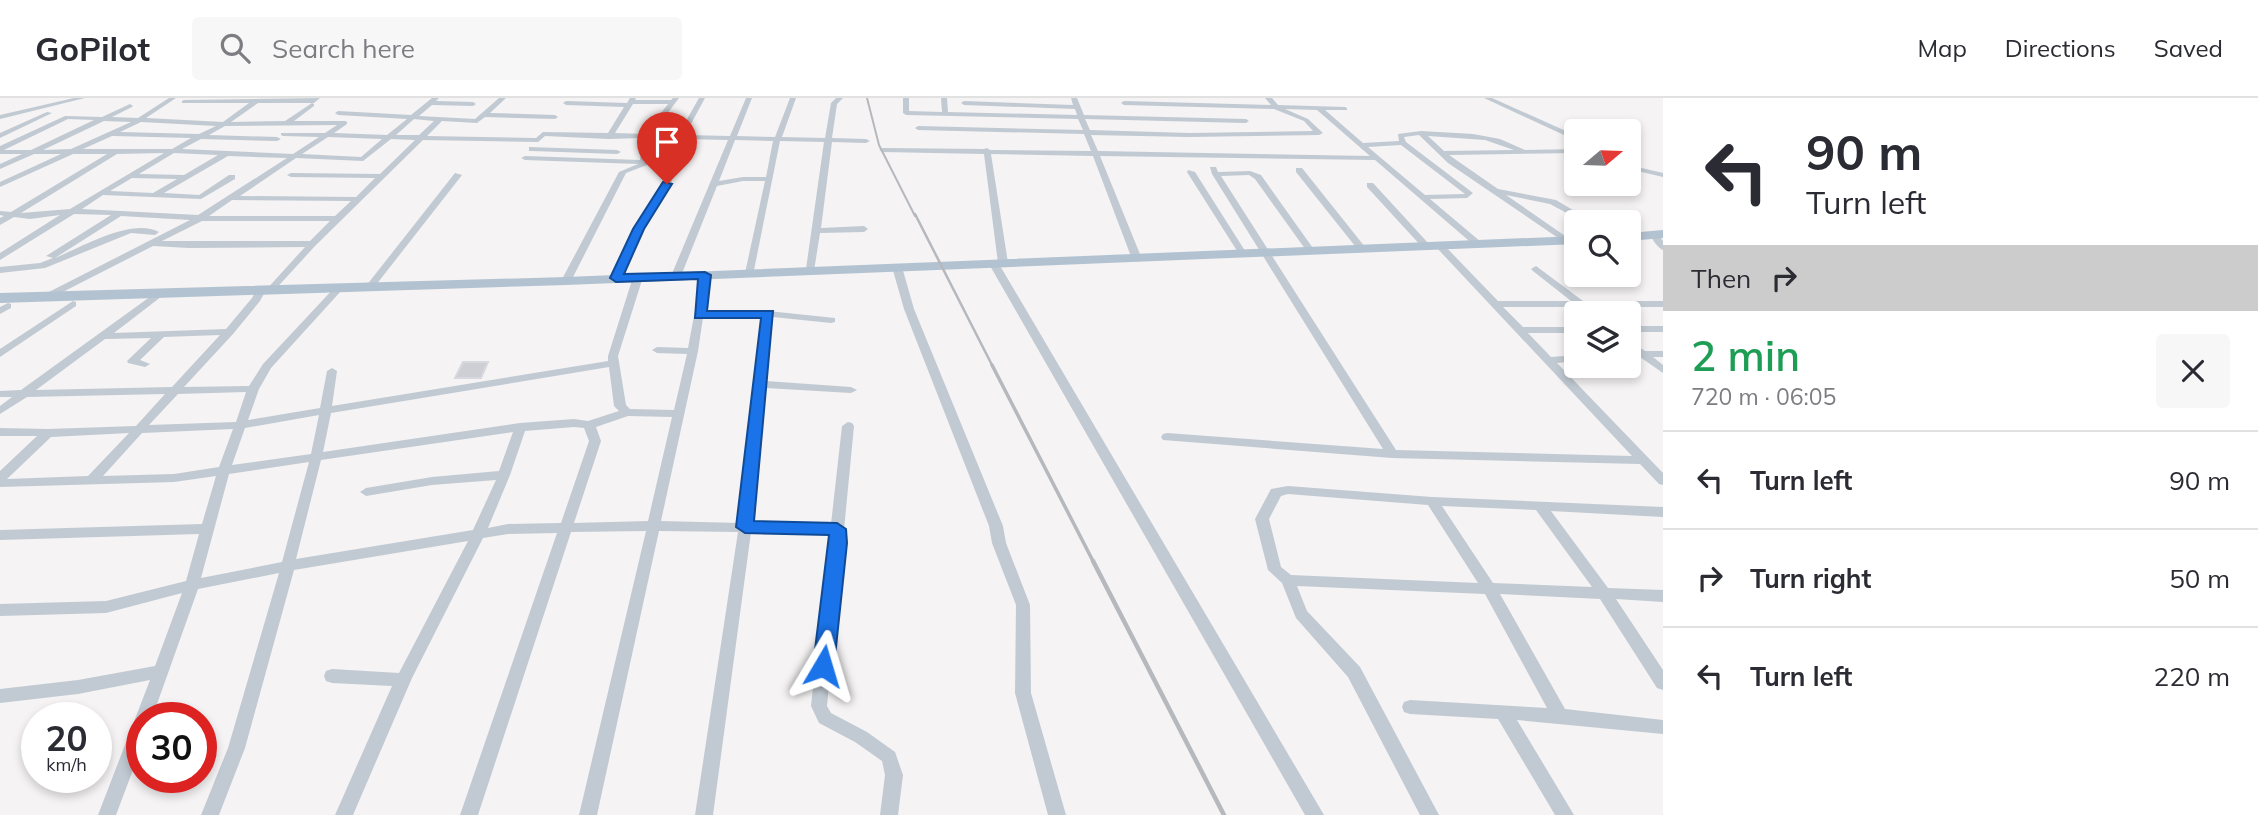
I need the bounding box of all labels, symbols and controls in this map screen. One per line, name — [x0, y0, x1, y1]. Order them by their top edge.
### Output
search box — [192, 17, 682, 80]
text: GoPilot — [35, 28, 150, 69]
icon: search — [216, 29, 254, 67]
text: Search here — [272, 32, 415, 65]
text: Map — [1917, 33, 1967, 63]
text: Directions — [2005, 33, 2116, 63]
text: Saved — [2154, 33, 2223, 63]
pin — [637, 112, 697, 184]
north arrow — [1564, 119, 1642, 196]
map controls — [1564, 119, 1641, 378]
text: 90 m — [1806, 121, 1922, 182]
icon: arrive — [648, 123, 686, 161]
icon: left — [1691, 126, 1782, 217]
text: Turn left — [1806, 182, 1926, 222]
button: search — [1564, 210, 1641, 287]
icon: right — [1765, 259, 1803, 297]
text: Then — [1691, 262, 1751, 295]
button: layers — [1564, 301, 1641, 378]
text: 2 min — [1691, 329, 1800, 382]
button: close — [2156, 334, 2230, 408]
text: 720 m · 06:05 — [1691, 382, 1836, 411]
icon: left — [1691, 461, 1729, 499]
text: Turn left — [1750, 464, 1852, 497]
text: 90 m — [2169, 464, 2230, 497]
icon: right — [1691, 559, 1729, 597]
text: Turn right — [1750, 562, 1871, 595]
text: 50 m — [2169, 562, 2230, 595]
position arrow — [786, 629, 860, 703]
icon: left — [1691, 657, 1729, 695]
text: Turn left — [1750, 660, 1852, 693]
text: 220 m — [2154, 660, 2230, 693]
speed limit sign: 30 — [126, 702, 217, 793]
text: 20 — [45, 716, 88, 760]
text: km/h — [46, 753, 87, 776]

